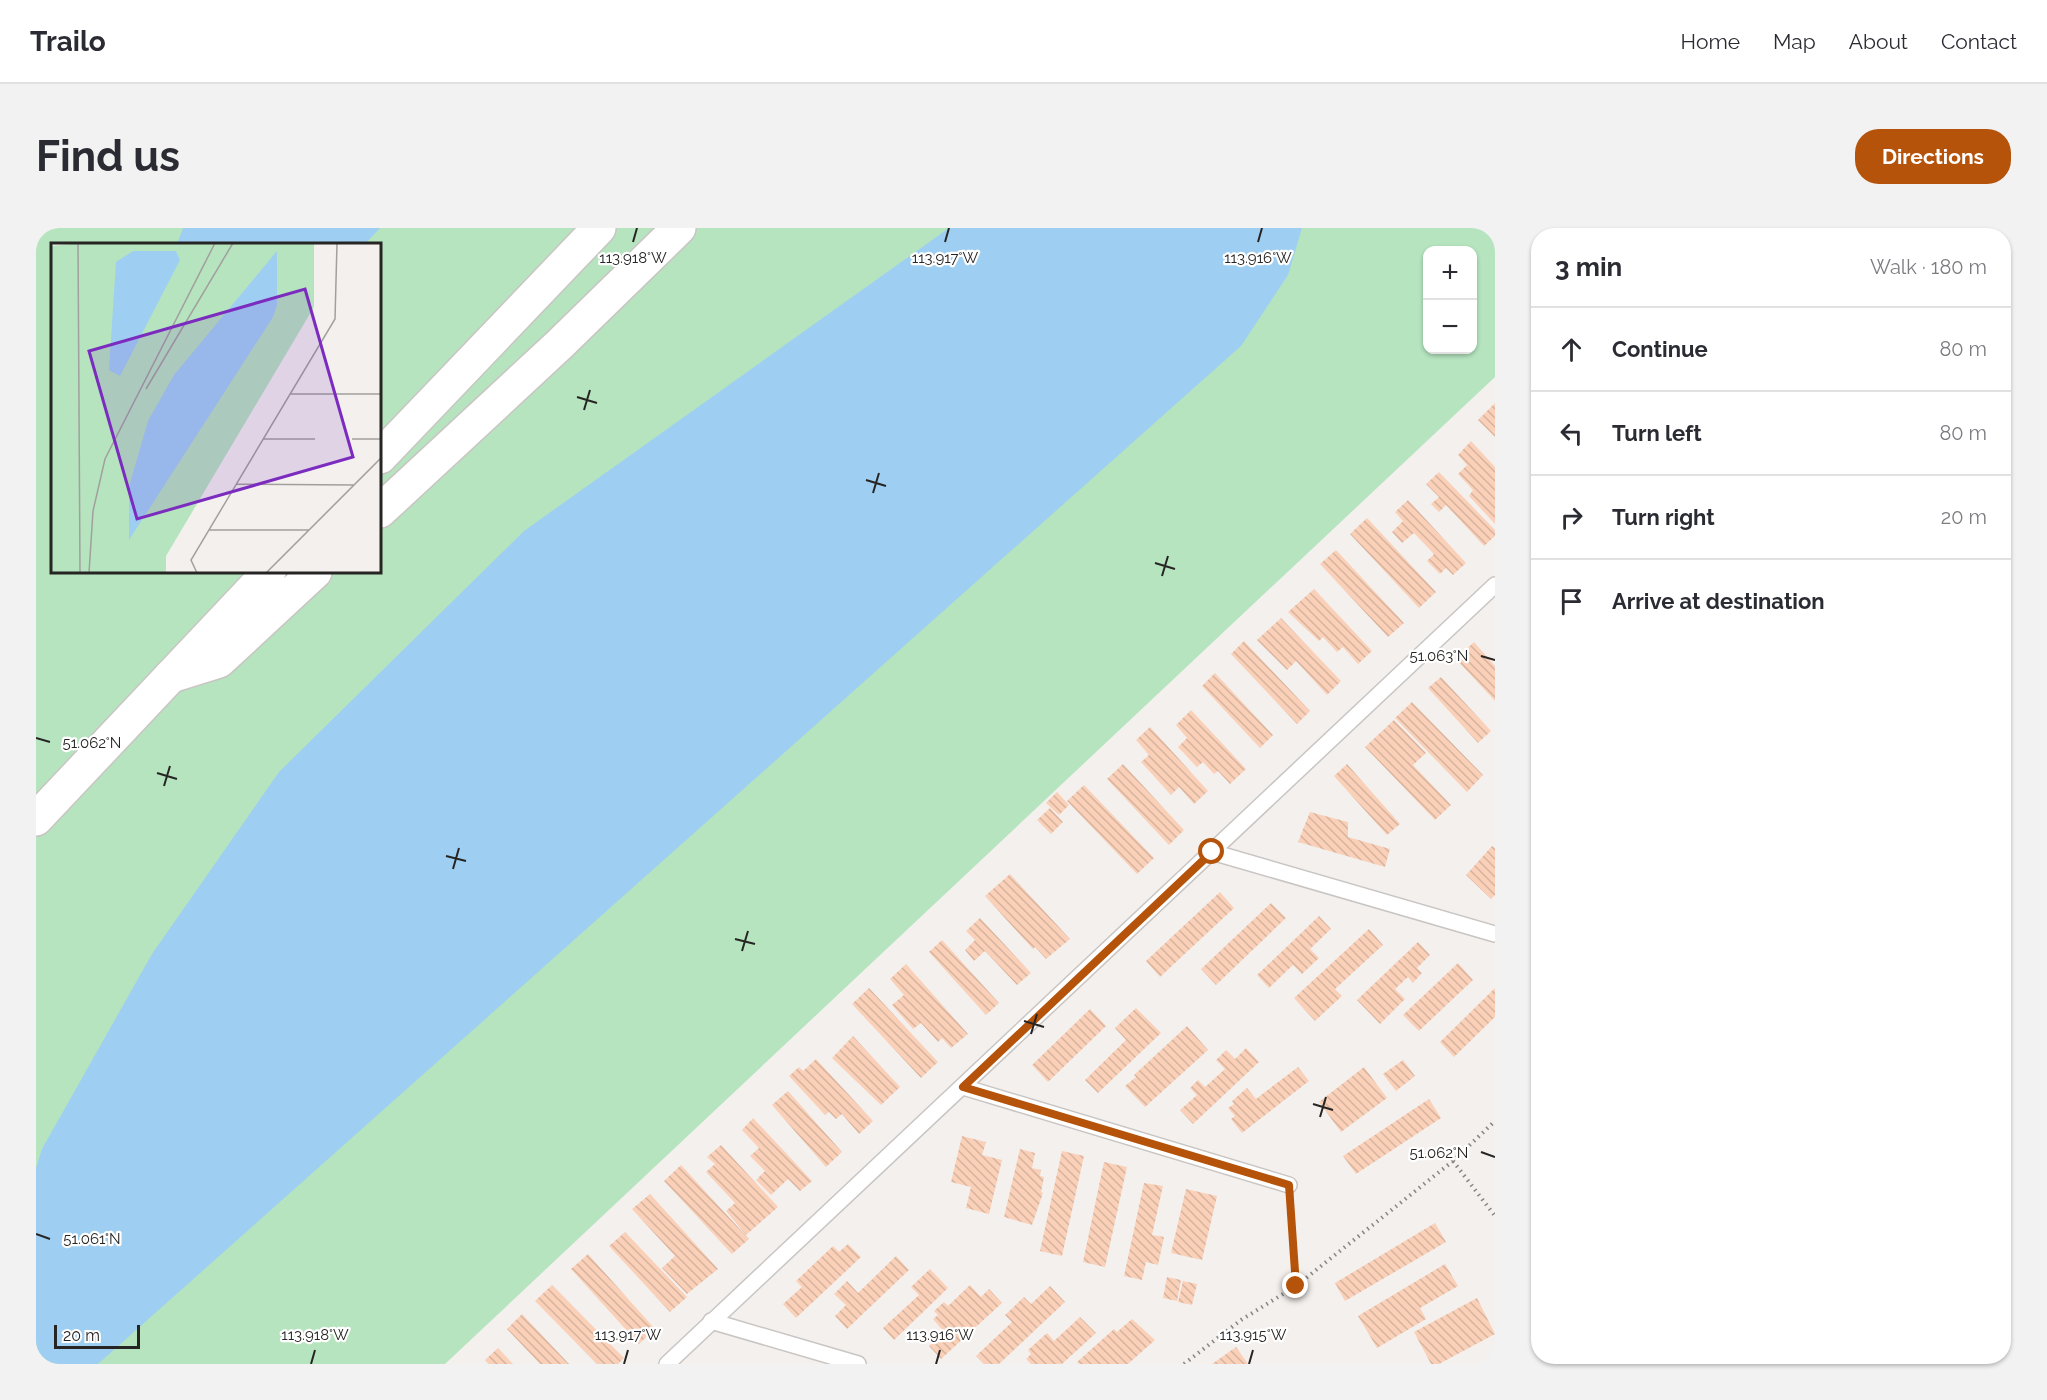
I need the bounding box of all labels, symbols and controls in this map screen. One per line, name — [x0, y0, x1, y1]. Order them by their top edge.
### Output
text: Trailo — [30, 25, 106, 58]
text: Home — [1681, 29, 1740, 54]
text: Map — [1773, 29, 1816, 54]
text: About — [1849, 29, 1908, 54]
text: Contact — [1941, 29, 2017, 54]
button: Directions — [1855, 129, 2011, 184]
text: Find us — [36, 132, 180, 181]
inset map — [51, 243, 381, 573]
map controls — [1423, 246, 1477, 354]
button: + — [1423, 246, 1477, 300]
text: 113.918°W — [599, 249, 667, 267]
text: 113.917°W — [912, 249, 979, 267]
text: 113.916°W — [1224, 249, 1292, 267]
text: 3 min — [1555, 252, 1622, 282]
text: Walk · 180 m — [1870, 255, 1987, 279]
button: − — [1423, 300, 1477, 354]
icon: ahead — [1555, 333, 1588, 366]
text: Continue — [1612, 336, 1708, 362]
text: 80 m — [1939, 337, 1987, 361]
icon: left — [1555, 417, 1588, 450]
text: Turn left — [1612, 420, 1702, 446]
text: 80 m — [1939, 421, 1987, 445]
icon: right — [1555, 501, 1588, 534]
text: Turn right — [1612, 504, 1715, 530]
text: 20 m — [1941, 505, 1987, 529]
icon: arrive — [1555, 585, 1588, 618]
text: Arrive at destination — [1612, 588, 1825, 614]
text: 51.063°N — [1410, 647, 1468, 665]
text: 51.062°N — [63, 734, 121, 752]
route start — [1198, 838, 1224, 864]
text: 51.062°N — [1410, 1144, 1468, 1162]
text: 51.061°N — [63, 1230, 121, 1248]
route end — [1282, 1272, 1308, 1298]
scale bar — [54, 1322, 140, 1350]
text: 20 m — [63, 1326, 100, 1345]
text: 113.918°W — [281, 1326, 349, 1344]
text: 113.917°W — [595, 1326, 662, 1344]
text: 113.916°W — [906, 1326, 974, 1344]
text: 113.915°W — [1220, 1326, 1287, 1344]

